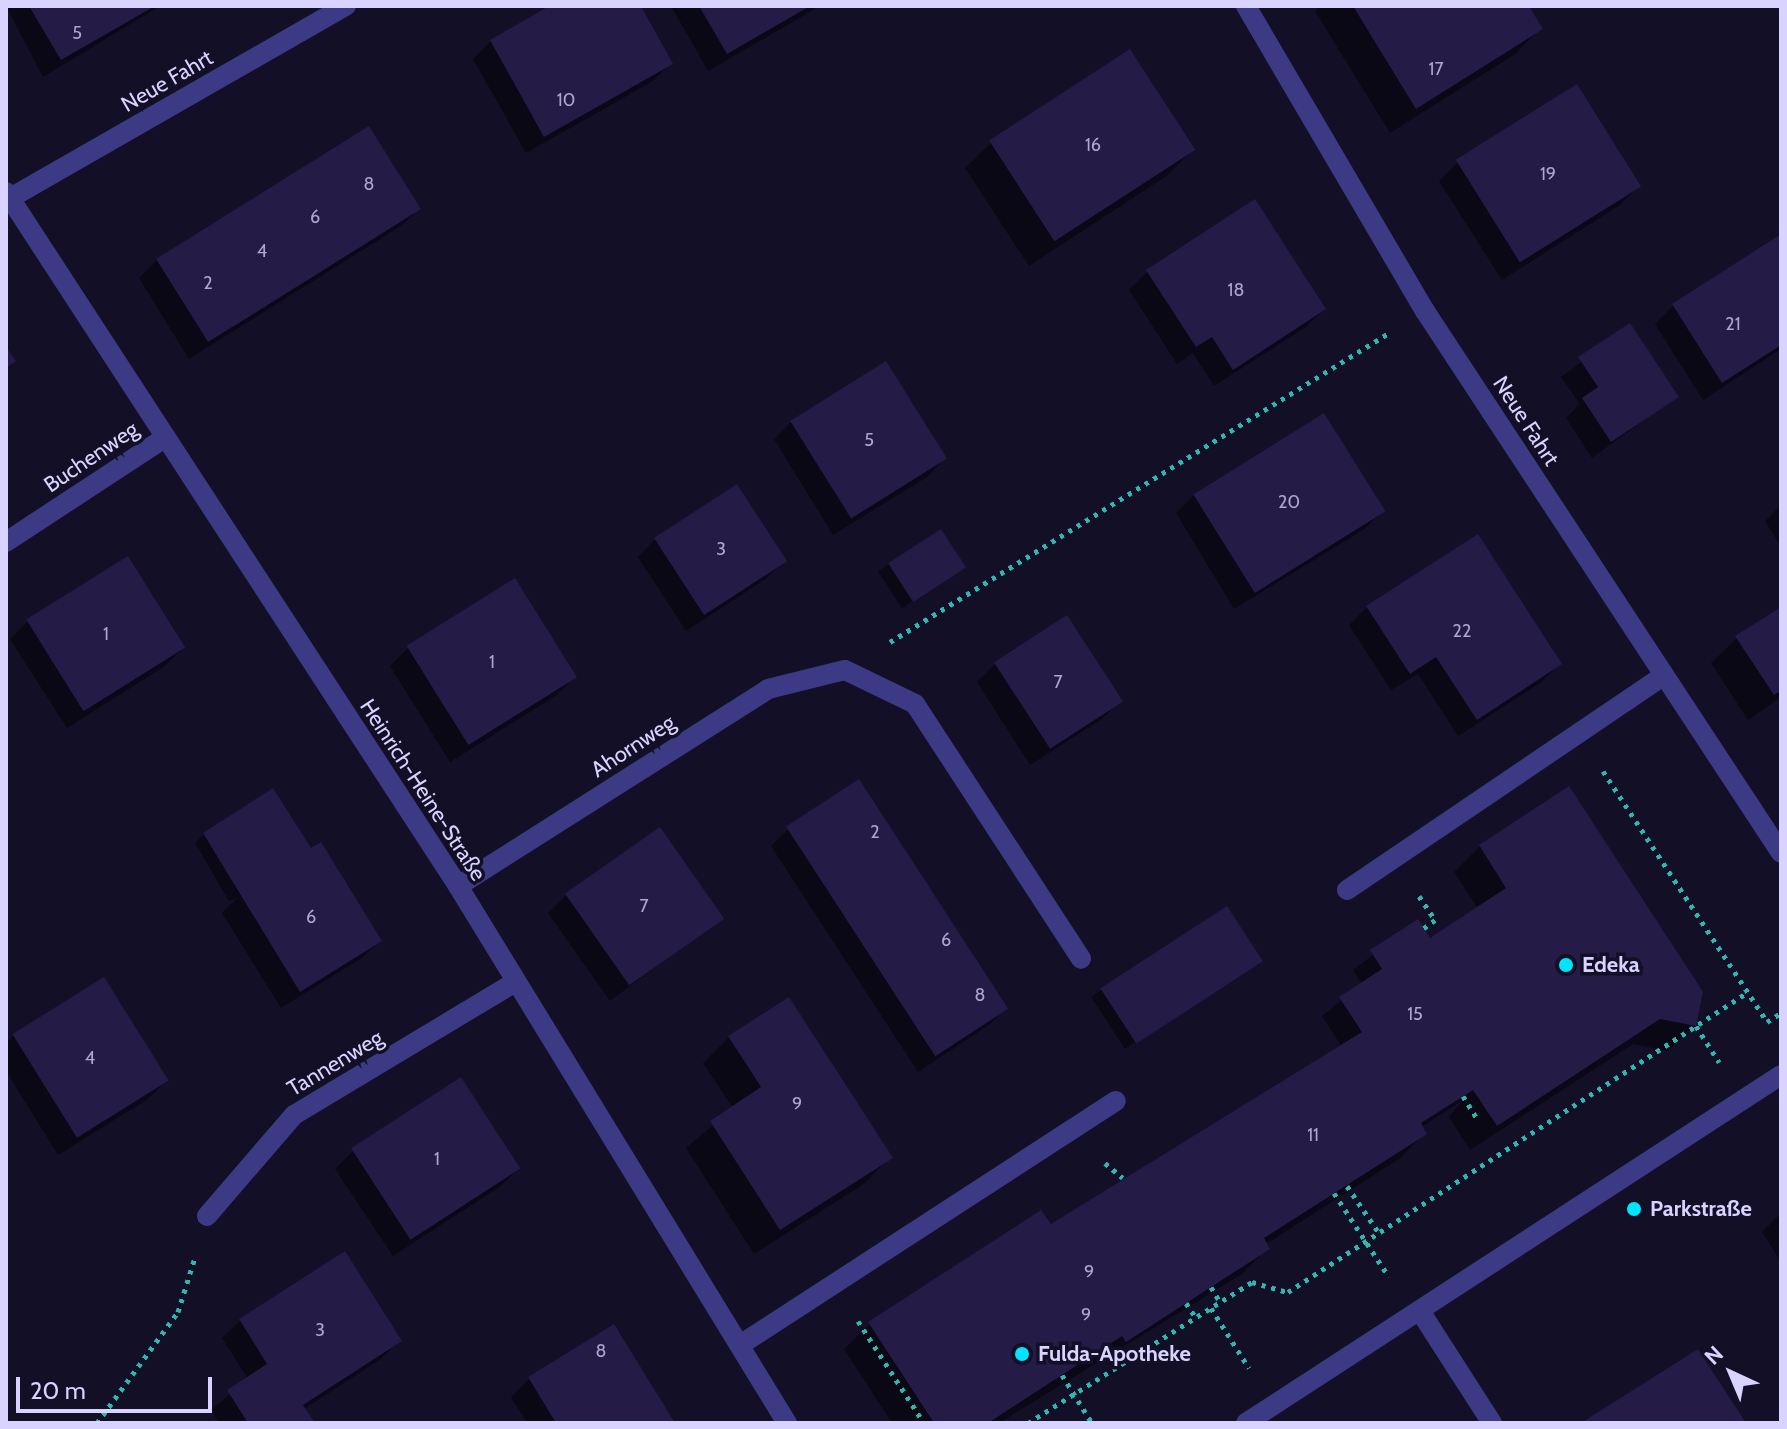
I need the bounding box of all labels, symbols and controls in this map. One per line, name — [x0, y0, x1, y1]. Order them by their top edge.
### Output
house number: 5 — [72, 22, 82, 44]
street label: Neue Fahrt — [117, 44, 217, 118]
house number: 17 — [1429, 58, 1443, 80]
house number: 10 — [557, 89, 575, 111]
house number: 16 — [1085, 134, 1101, 156]
house number: 19 — [1540, 163, 1556, 185]
house number: 8 — [364, 173, 374, 195]
house number: 6 — [310, 206, 320, 228]
house number: 4 — [257, 240, 267, 262]
house number: 2 — [203, 272, 213, 294]
house number: 18 — [1228, 279, 1244, 301]
house number: 21 — [1725, 313, 1741, 335]
street label: Neue Fahrt — [1487, 371, 1565, 471]
street label: Buchenweg — [39, 416, 143, 498]
house number: 5 — [864, 429, 874, 451]
house number: 20 — [1278, 491, 1300, 513]
house number: 3 — [716, 538, 726, 560]
house number: 22 — [1453, 620, 1471, 642]
house number: 1 — [103, 623, 109, 645]
house number: 1 — [489, 651, 495, 673]
house number: 7 — [1053, 671, 1063, 693]
street label: Heinrich-Heine-Straße — [354, 694, 492, 886]
street label: Ahornweg — [586, 709, 680, 783]
house number: 2 — [870, 821, 880, 843]
house number: 7 — [639, 895, 649, 917]
house number: 6 — [306, 906, 316, 928]
house number: 6 — [941, 929, 951, 951]
place label: Edeka — [1582, 952, 1640, 978]
marker: Edeka — [1557, 956, 1575, 974]
house number: 8 — [975, 984, 985, 1006]
house number: 15 — [1407, 1003, 1423, 1025]
street label: Tannenweg — [282, 1024, 388, 1102]
house number: 4 — [85, 1047, 95, 1069]
house number: 9 — [792, 1093, 802, 1115]
house number: 11 — [1307, 1124, 1319, 1146]
house number: 1 — [434, 1148, 440, 1170]
place label: Parkstraße — [1650, 1196, 1752, 1222]
marker: Parkstraße — [1625, 1200, 1643, 1218]
house number: 9 — [1084, 1261, 1094, 1283]
house number: 9 — [1081, 1304, 1091, 1326]
house number: 3 — [315, 1319, 325, 1341]
north arrow — [1691, 1333, 1771, 1413]
house number: 8 — [596, 1340, 606, 1362]
text: N — [1699, 1340, 1729, 1370]
place label: Fulda-Apotheke — [1038, 1341, 1191, 1367]
marker: Fulda-Apotheke — [1013, 1345, 1031, 1363]
scale bar — [20, 1361, 216, 1411]
text: 20 m — [30, 1376, 86, 1405]

